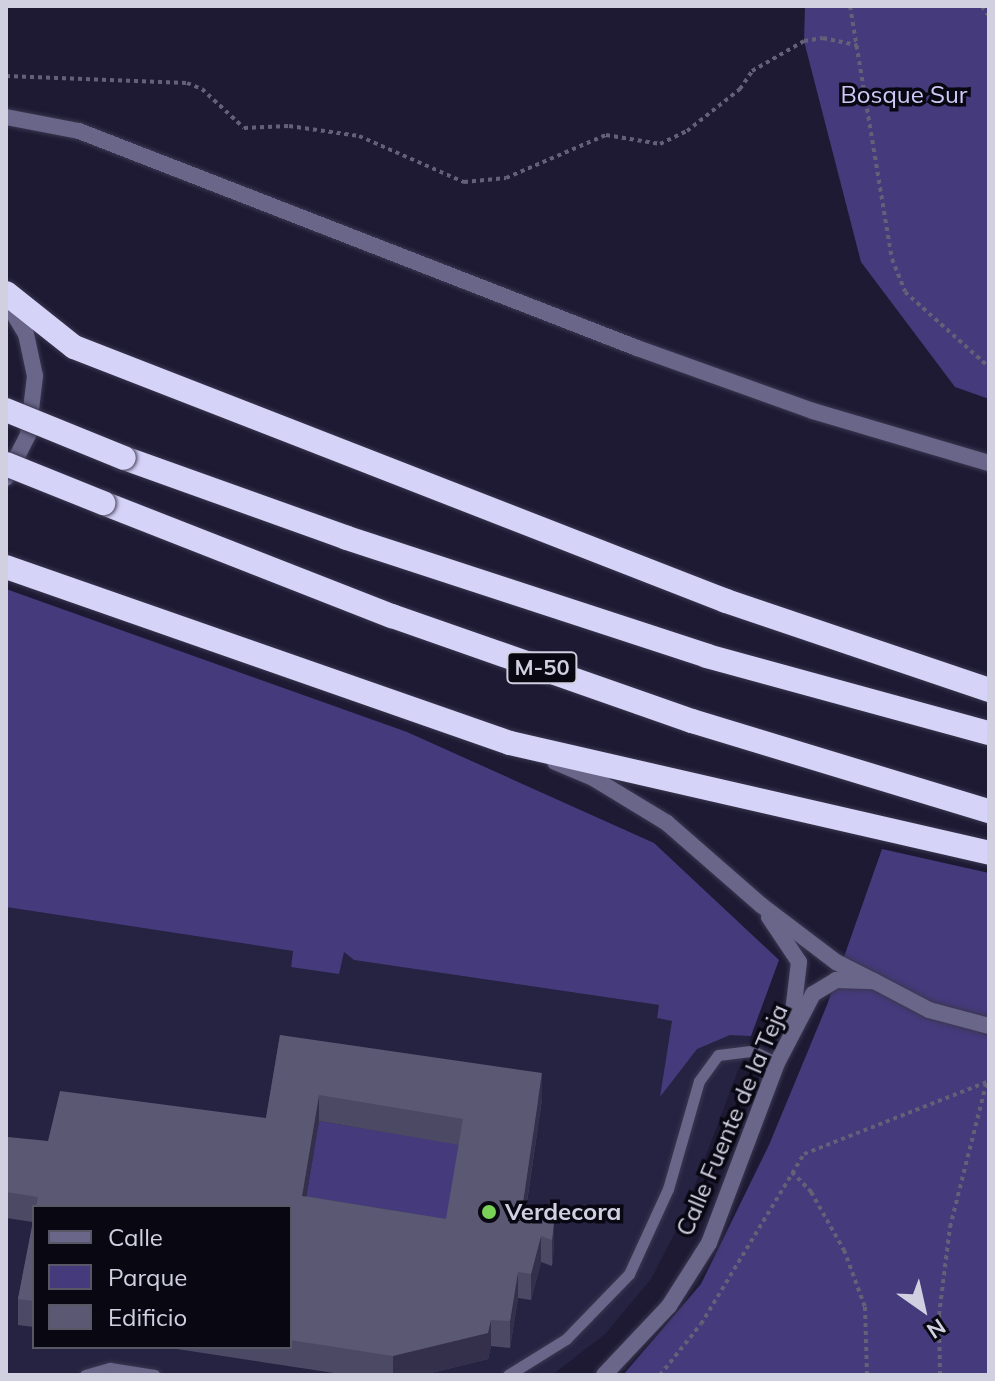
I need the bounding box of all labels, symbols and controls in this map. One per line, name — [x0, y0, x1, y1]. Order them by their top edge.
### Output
park label: Bosque Sur — [840, 81, 968, 109]
road number: M-50 — [506, 650, 578, 686]
street label: Calle Fuente de la Teja — [670, 1000, 794, 1240]
place label: Verdecora — [505, 1198, 621, 1226]
marker: Verdecora — [480, 1203, 498, 1221]
legend — [32, 1205, 292, 1349]
text: Calle — [108, 1222, 163, 1252]
text: Parque — [108, 1262, 187, 1292]
north arrow — [883, 1269, 963, 1349]
text: Edificio — [108, 1302, 187, 1332]
text: N — [922, 1313, 951, 1345]

